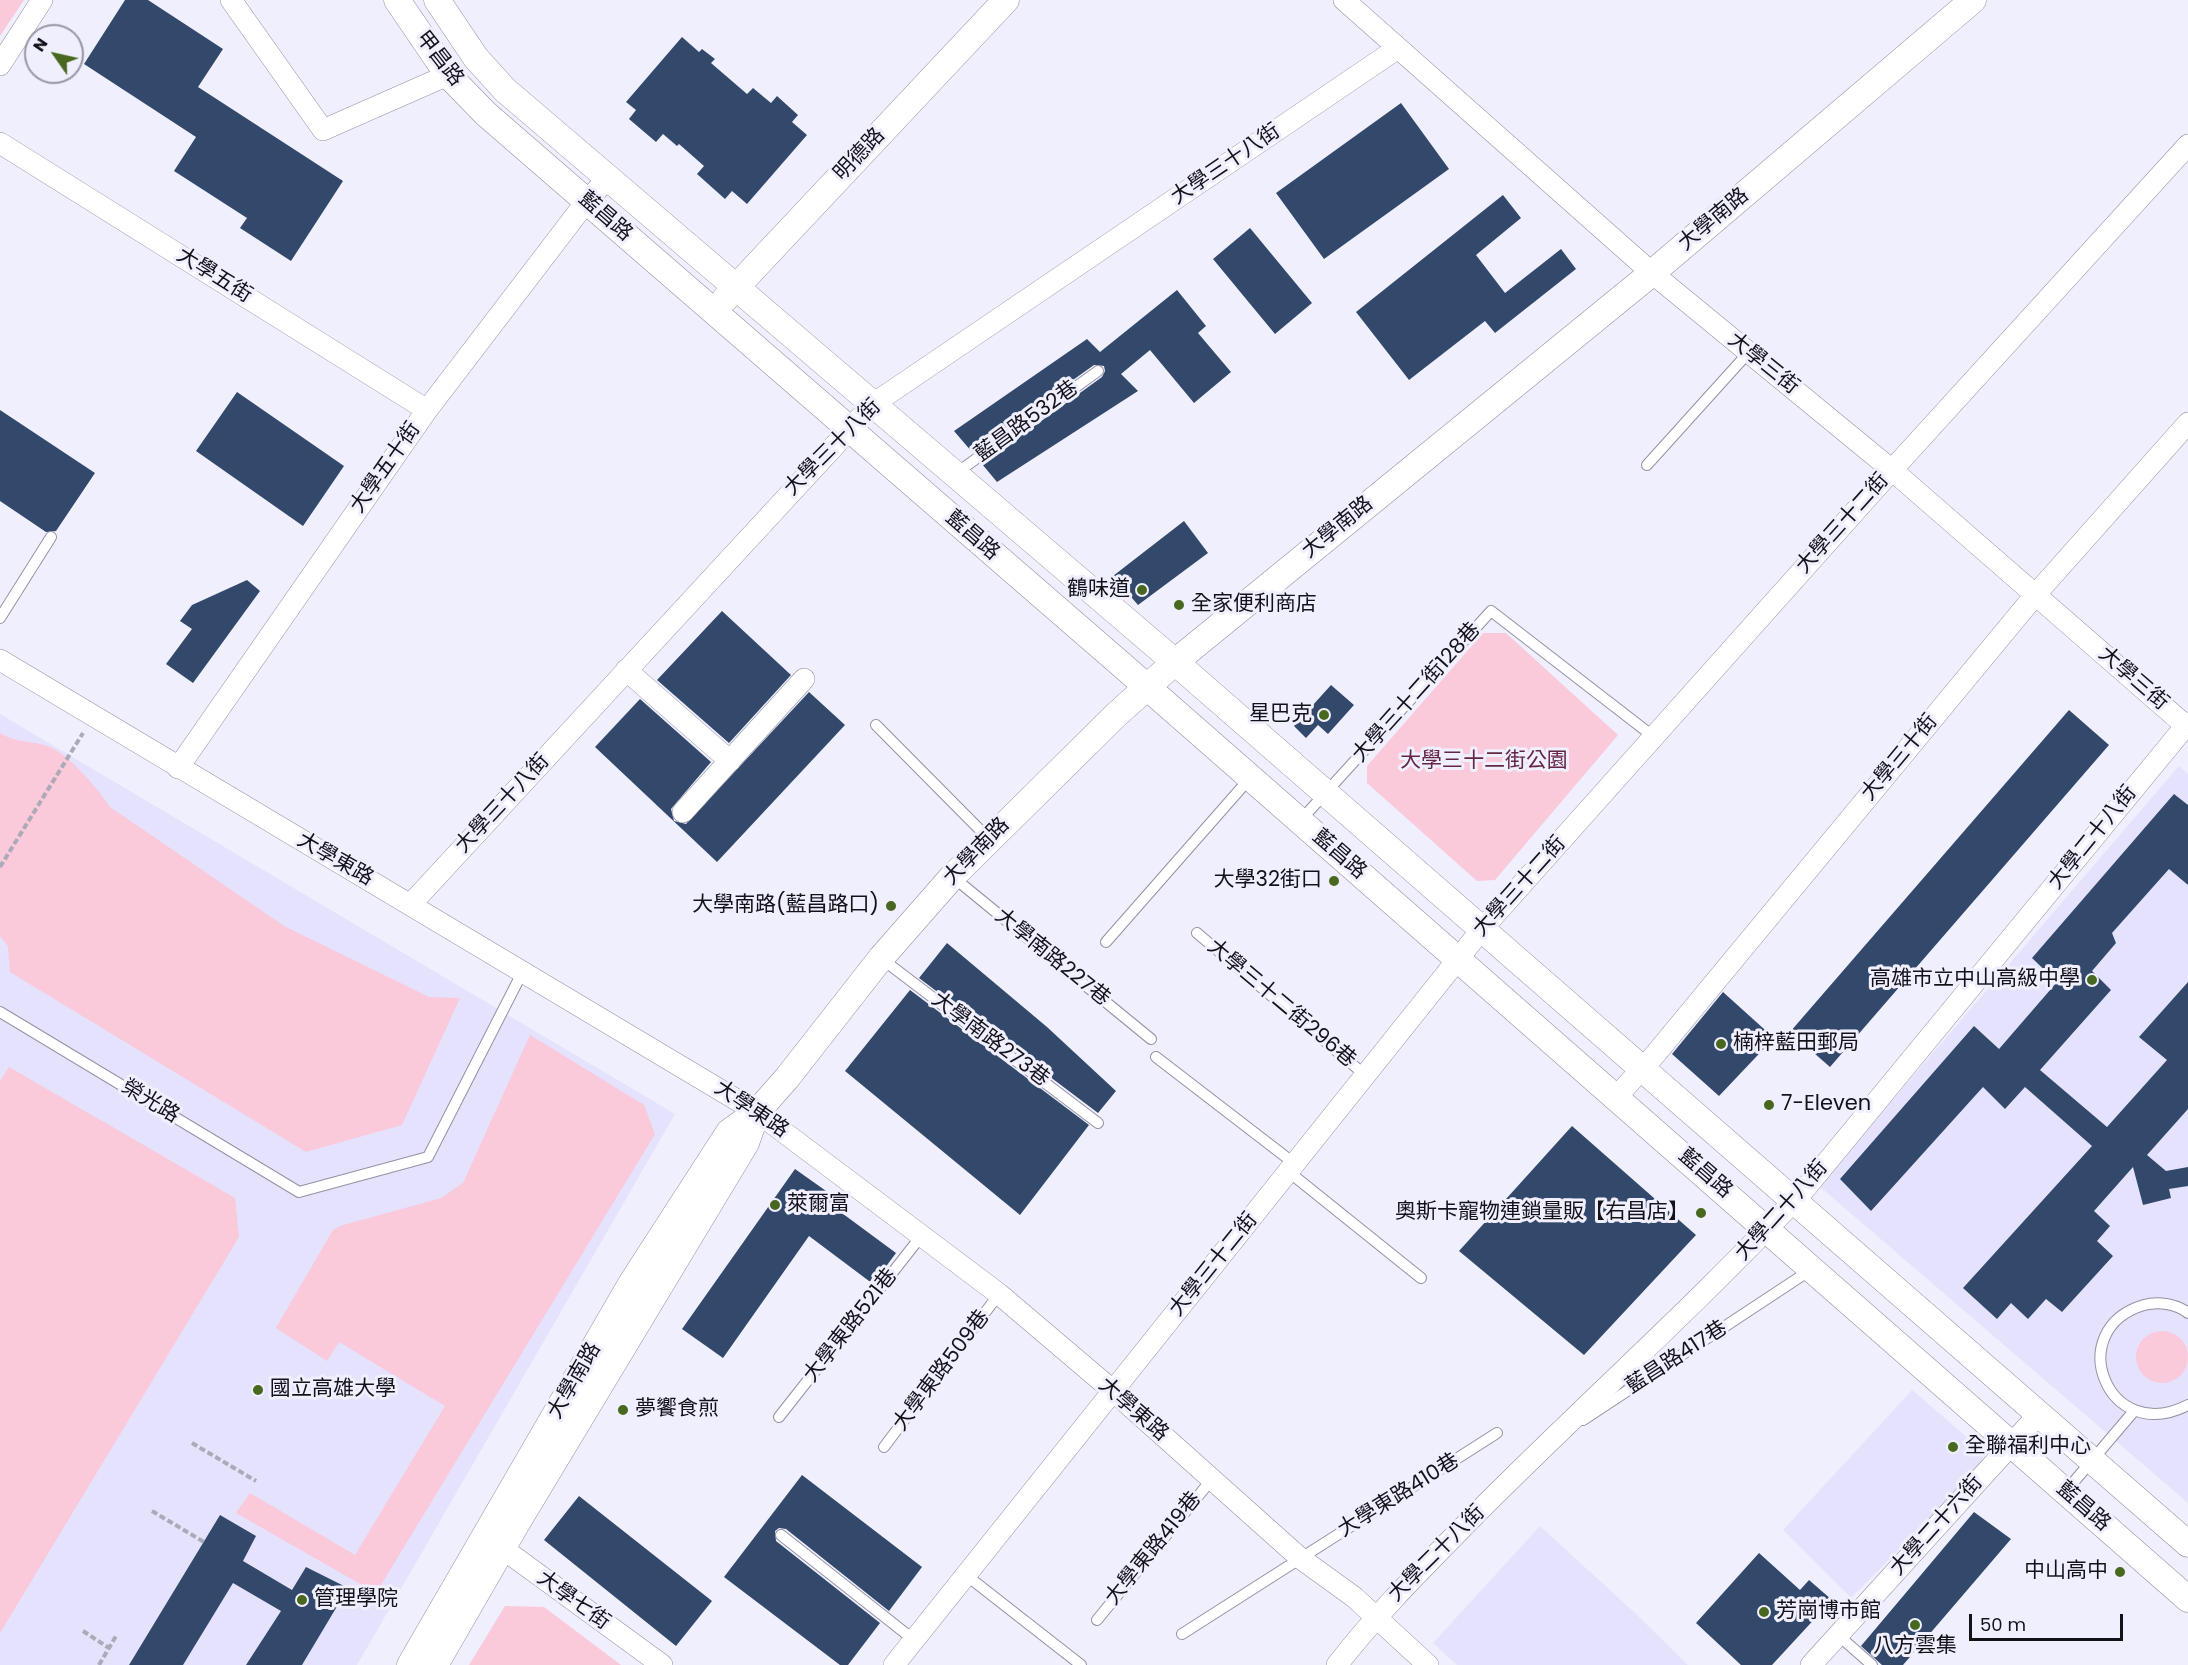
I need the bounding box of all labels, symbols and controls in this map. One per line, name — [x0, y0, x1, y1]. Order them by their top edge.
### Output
north arrow — [24, 24, 84, 84]
street label: 甲昌路 — [410, 26, 468, 92]
text: N — [27, 33, 53, 56]
street label: 大學三十八街 — [1167, 119, 1285, 211]
street label: 明德路 — [829, 123, 891, 187]
street label: 大學南路 — [1674, 183, 1754, 257]
street label: 藍昌路 — [573, 187, 637, 247]
street label: 大學五街 — [172, 243, 256, 309]
street label: 大學三街 — [1722, 328, 1804, 400]
street label: 藍昌路532巷 — [970, 376, 1084, 468]
street label: 大學三十八街 — [780, 395, 886, 501]
street label: 大學五十街 — [346, 418, 426, 518]
street label: 大學三十二街 — [1791, 469, 1895, 579]
street label: 大學南路 — [1297, 492, 1379, 564]
street label: 藍昌路 — [940, 506, 1004, 566]
place label: 鶴味道 — [1067, 577, 1130, 603]
marker: 鶴味道 — [1135, 583, 1149, 597]
place label: 全家便利商店 — [1191, 592, 1317, 618]
marker: 全家便利商店 — [1172, 598, 1186, 612]
street label: 大學三十二街128巷 — [1348, 618, 1486, 768]
street label: 大學三街 — [2093, 642, 2173, 716]
place label: 星巴克 — [1249, 702, 1312, 728]
marker: 星巴克 — [1317, 708, 1331, 722]
street label: 大學三十街 — [1857, 710, 1943, 806]
street label: 大學三十八街 — [451, 749, 555, 859]
park label: 大學三十二街公園 — [1400, 749, 1568, 775]
street label: 大學二十八街 — [2044, 781, 2142, 895]
street label: 大學南路 — [939, 813, 1015, 891]
street label: 藍昌路 — [1307, 825, 1371, 885]
street label: 大學東路 — [292, 828, 378, 892]
street label: 大學三十二街 — [1468, 832, 1572, 942]
place label: 大學32街口 — [1214, 868, 1322, 894]
marker: 大學32街口 — [1327, 874, 1341, 888]
place label: 大學南路(藍昌路口) — [692, 893, 879, 919]
marker: 大學南路(藍昌路口) — [884, 899, 898, 913]
street label: 大學南路227巷 — [989, 904, 1115, 1012]
street label: 大學三十二街296巷 — [1202, 935, 1360, 1073]
place label: 高雄市立中山高級中學 — [1870, 967, 2080, 993]
marker: 高雄市立中山高級中學 — [2085, 973, 2099, 987]
street label: 大學南路273巷 — [926, 988, 1054, 1092]
place label: 楠梓藍田郵局 — [1733, 1031, 1859, 1057]
marker: 楠梓藍田郵局 — [1714, 1037, 1728, 1051]
street label: 榮光路 — [117, 1075, 183, 1129]
street label: 大學東路 — [709, 1076, 793, 1144]
place label: 7-Eleven — [1781, 1092, 1871, 1118]
marker: 7-Eleven — [1762, 1098, 1776, 1112]
street label: 藍昌路 — [1673, 1144, 1737, 1204]
street label: 大學二十八街 — [1730, 1156, 1834, 1266]
place label: 萊爾富 — [787, 1192, 850, 1218]
marker: 萊爾富 — [768, 1198, 782, 1212]
place label: 奧斯卡寵物連鎖量販【右昌店】 — [1395, 1200, 1689, 1226]
marker: 奧斯卡寵物連鎖量販【右昌店】 — [1694, 1206, 1708, 1220]
street label: 大學三十二街 — [1165, 1208, 1263, 1322]
street label: 大學東路521巷 — [799, 1264, 903, 1388]
street label: 大學東路509巷 — [888, 1306, 996, 1436]
street label: 藍昌路417巷 — [1622, 1316, 1732, 1400]
street label: 大學南路 — [543, 1338, 607, 1424]
street label: 大學東路 — [1093, 1373, 1173, 1447]
place label: 國立高雄大學 — [270, 1377, 396, 1403]
marker: 國立高雄大學 — [251, 1383, 265, 1397]
place label: 夢饗食煎 — [635, 1397, 719, 1423]
marker: 夢饗食煎 — [616, 1403, 630, 1417]
place label: 全聯福利中心 — [1965, 1434, 2091, 1460]
marker: 全聯福利中心 — [1946, 1440, 1960, 1454]
street label: 大學東路410巷 — [1334, 1449, 1464, 1543]
street label: 大學二十六街 — [1885, 1471, 1989, 1581]
street label: 藍昌路 — [2051, 1477, 2115, 1537]
street label: 大學東路419巷 — [1101, 1487, 1207, 1611]
street label: 大學二十八街 — [1384, 1501, 1490, 1607]
place label: 中山高中 — [2024, 1559, 2108, 1585]
marker: 中山高中 — [2113, 1565, 2127, 1579]
street label: 大學七街 — [532, 1566, 614, 1636]
place label: 管理學院 — [314, 1587, 398, 1613]
marker: 管理學院 — [295, 1593, 309, 1607]
place label: 芳崗博市館 — [1776, 1599, 1881, 1625]
scale bar — [1972, 1602, 2126, 1640]
marker: 芳崗博市館 — [1757, 1605, 1771, 1619]
text: 50 m — [1980, 1612, 2026, 1637]
marker: 八方雲集 — [1908, 1618, 1922, 1632]
place label: 八方雲集 — [1873, 1634, 1957, 1660]

